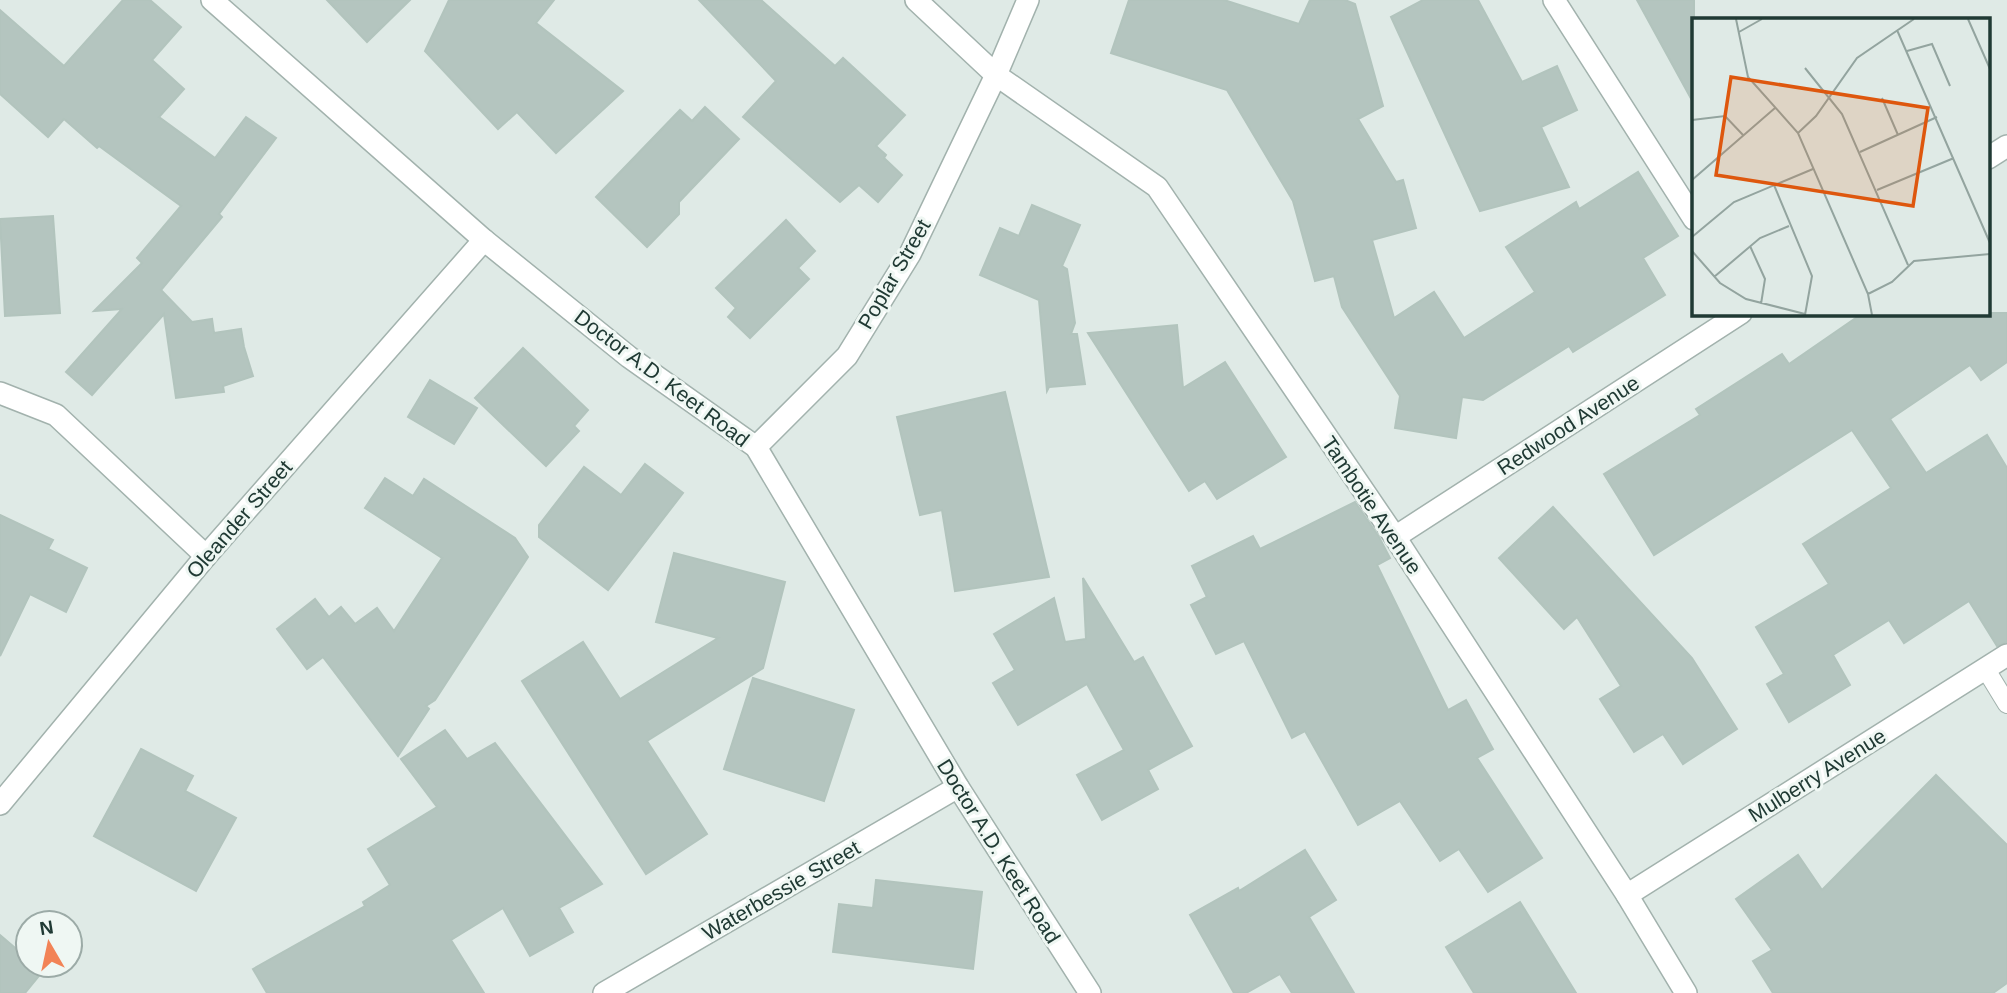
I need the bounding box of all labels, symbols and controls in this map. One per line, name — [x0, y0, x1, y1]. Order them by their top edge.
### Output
inset map — [1692, 18, 1990, 315]
street label: Poplar Street — [853, 215, 935, 333]
street label: Doctor A.D. Keet Road — [570, 305, 754, 451]
street label: Redwood Avenue — [1493, 371, 1643, 479]
street label: Tambotie Avenue — [1318, 432, 1426, 578]
street label: Oleander Street — [182, 455, 296, 582]
street label: Mulberry Avenue — [1744, 724, 1890, 826]
street label: Doctor A.D. Keet Road — [933, 755, 1065, 947]
street label: Waterbessie Street — [698, 836, 864, 944]
north arrow — [14, 909, 84, 979]
text: N — [38, 916, 55, 939]

